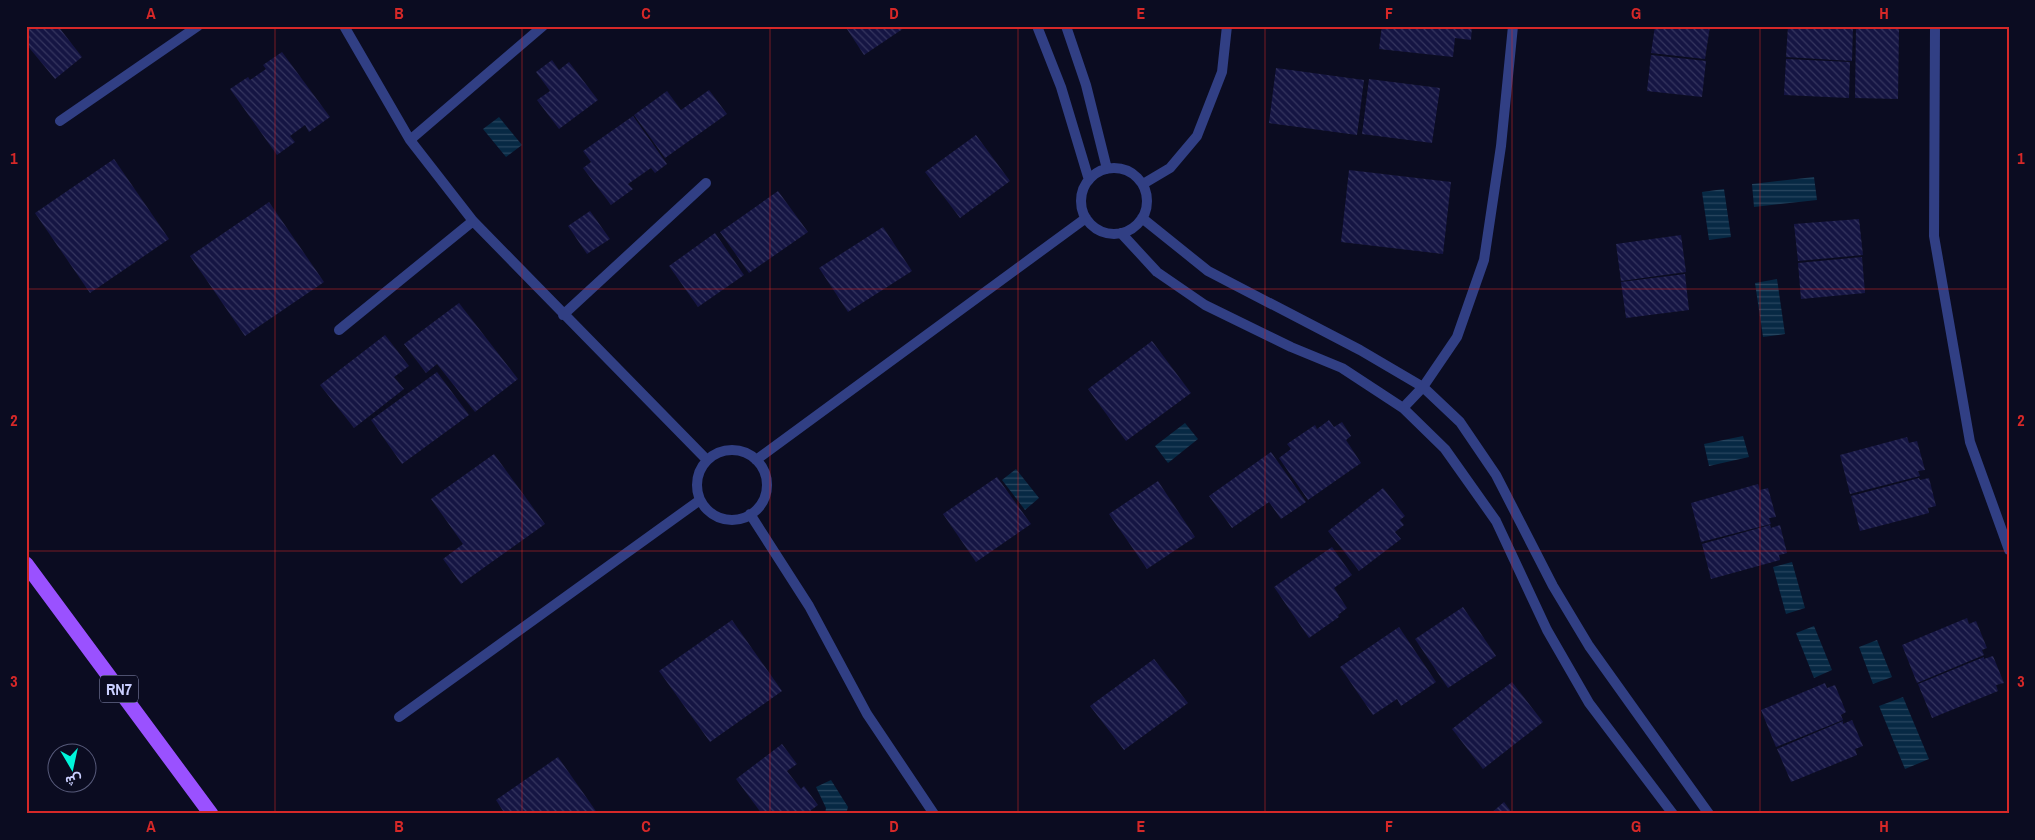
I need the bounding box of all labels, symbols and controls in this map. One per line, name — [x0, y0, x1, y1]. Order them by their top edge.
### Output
text: A — [146, 2, 156, 24]
text: B — [394, 2, 404, 24]
text: C — [641, 2, 651, 24]
text: D — [889, 2, 899, 24]
text: E — [1137, 2, 1146, 24]
text: F — [1385, 2, 1393, 24]
text: G — [1631, 2, 1641, 24]
text: H — [1879, 2, 1889, 24]
text: 1 — [10, 147, 18, 169]
text: 1 — [2017, 147, 2025, 169]
text: 2 — [10, 409, 18, 431]
text: 2 — [2017, 409, 2025, 431]
text: 3 — [10, 670, 18, 692]
text: 3 — [2017, 670, 2025, 692]
road number: RN7 — [100, 676, 138, 702]
north arrow — [48, 742, 98, 792]
text: ش — [64, 771, 84, 791]
text: A — [146, 815, 156, 837]
text: B — [394, 815, 404, 837]
text: C — [641, 815, 651, 837]
text: D — [889, 815, 899, 837]
text: E — [1137, 815, 1146, 837]
text: F — [1385, 815, 1393, 837]
text: G — [1631, 815, 1641, 837]
text: H — [1879, 815, 1889, 837]

